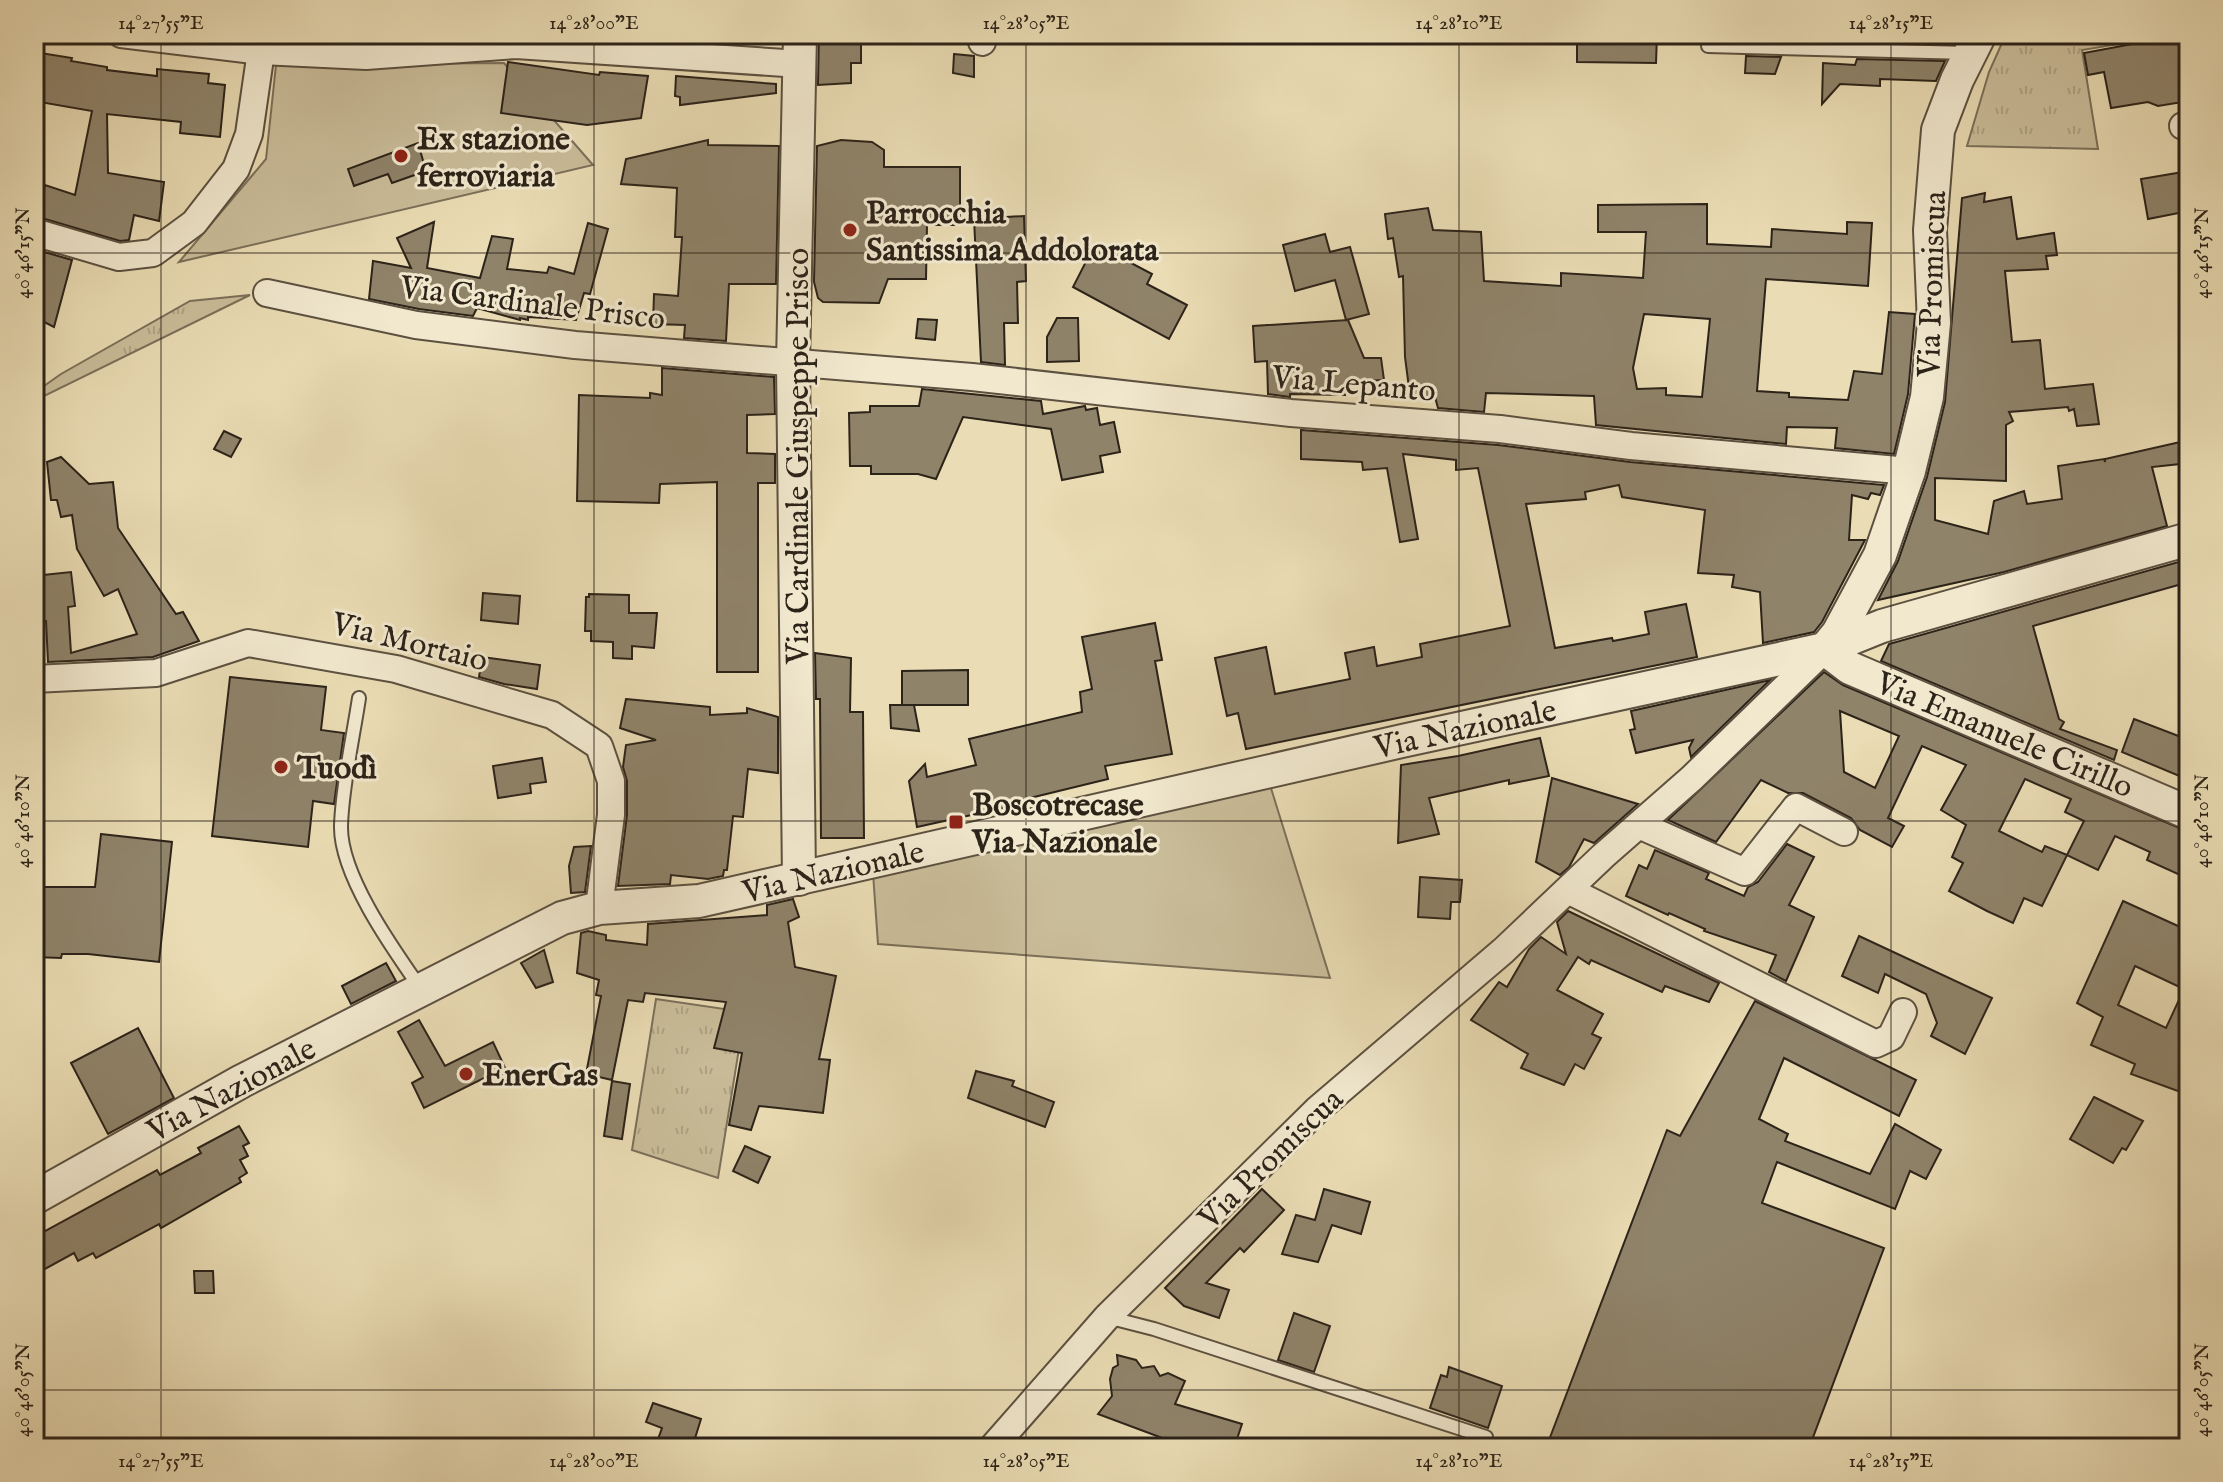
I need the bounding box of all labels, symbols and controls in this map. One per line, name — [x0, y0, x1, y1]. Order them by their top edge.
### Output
text: 14°27'55"E — [118, 11, 204, 36]
text: 14°28'00"E — [549, 11, 639, 36]
text: 14°28'05"E — [982, 11, 1070, 36]
text: 14°28'10"E — [1415, 11, 1503, 36]
text: 14°28'15"E — [1849, 11, 1934, 36]
place label: Ex stazione ferroviaria — [417, 120, 570, 198]
marker: Ex stazione ferroviaria — [392, 147, 410, 165]
street label: Via Promiscua — [1910, 190, 1957, 379]
place label: Parrocchia Santissima Addolorata — [866, 194, 1160, 272]
text: 40°46'15"N — [11, 207, 36, 299]
text: 40°46'15"N — [2190, 207, 2215, 299]
marker: Parrocchia Santissima Addolorata — [841, 221, 859, 239]
street label: Via Cardinale Giuspeppe Prisco — [779, 248, 820, 665]
street label: Via Cardinale Prisco — [397, 268, 667, 341]
street label: Via Lepanto — [1269, 358, 1437, 413]
street label: Via Mortaio — [326, 604, 492, 683]
street label: Via Emanuele Cirillo — [1868, 663, 2139, 809]
street label: Via Nazionale — [1370, 691, 1560, 770]
place label: Tuodì — [296, 749, 377, 790]
marker: Tuodì — [272, 758, 290, 776]
text: 40°46'10"N — [11, 774, 36, 868]
text: 40°46'10"N — [2190, 774, 2215, 868]
place label: Boscotrecase Via Nazionale — [971, 786, 1158, 864]
marker: Boscotrecase Via Nazionale — [947, 813, 965, 831]
street label: Via Nazionale — [738, 833, 929, 914]
street label: Via Nazionale — [140, 1030, 324, 1153]
place label: EnerGas — [482, 1056, 598, 1097]
marker: EnerGas — [457, 1065, 475, 1083]
street label: Via Promiscua — [1190, 1080, 1353, 1240]
text: 40°46'05"N — [11, 1343, 36, 1437]
text: 40°46'05"N — [2190, 1343, 2215, 1437]
text: 14°27'55"E — [118, 1449, 204, 1474]
text: 14°28'00"E — [549, 1449, 639, 1474]
text: 14°28'05"E — [982, 1449, 1070, 1474]
text: 14°28'10"E — [1415, 1449, 1503, 1474]
text: 14°28'15"E — [1849, 1449, 1934, 1474]

